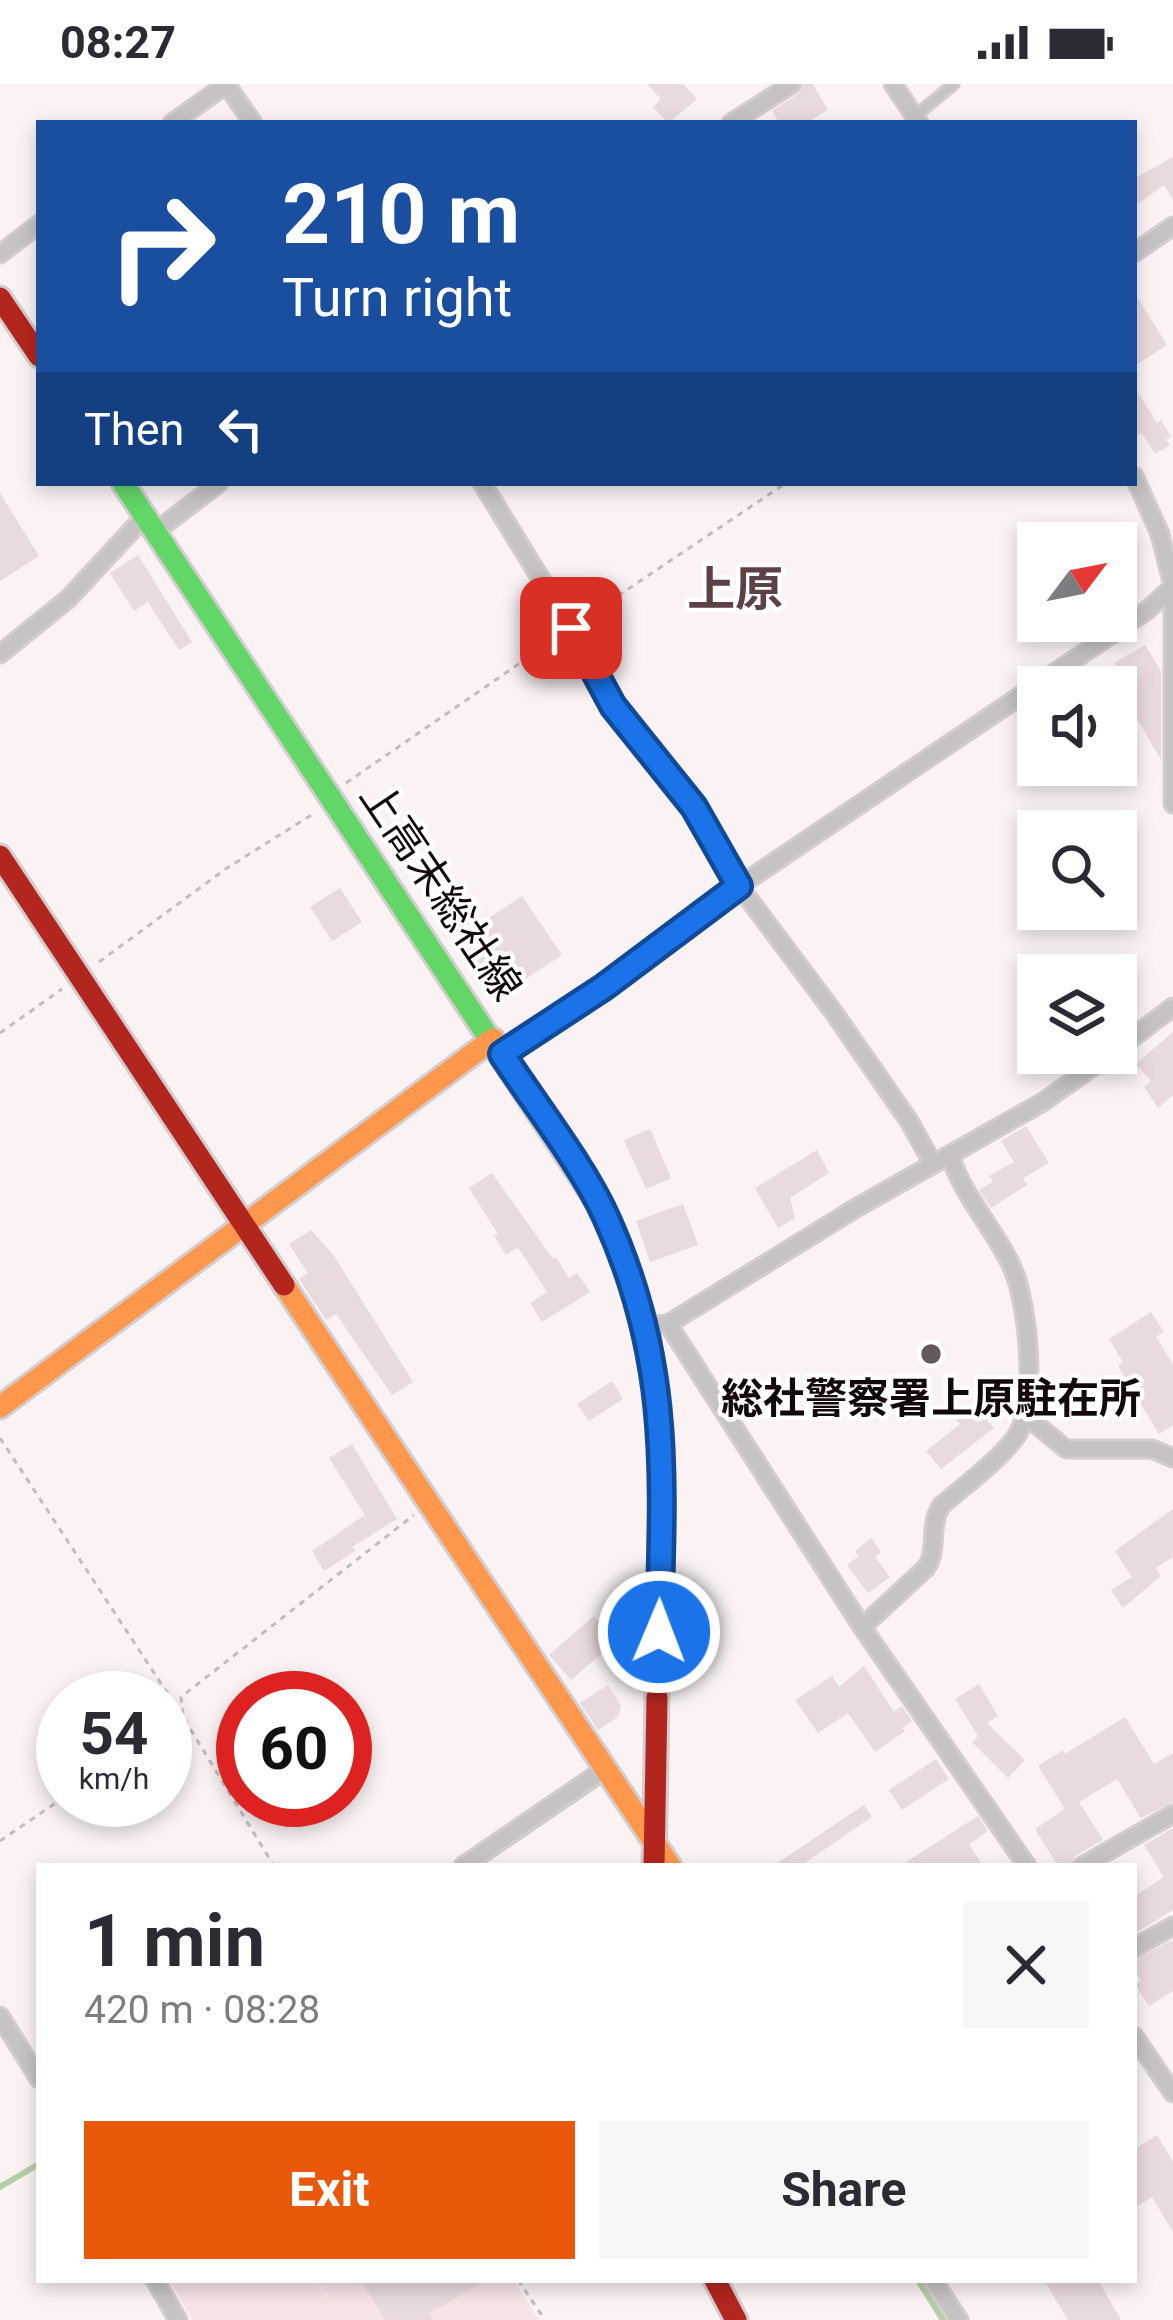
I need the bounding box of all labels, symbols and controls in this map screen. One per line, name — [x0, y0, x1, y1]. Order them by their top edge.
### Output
text: 08:27 — [60, 16, 176, 69]
text: 210 m — [282, 165, 520, 264]
icon: right — [84, 168, 240, 324]
text: Turn right — [282, 266, 512, 329]
icon: left — [208, 396, 274, 462]
text: Then — [84, 403, 184, 456]
north arrow — [1017, 522, 1137, 642]
map controls — [1017, 522, 1137, 1074]
district label: 上原 — [687, 561, 783, 618]
pin — [520, 577, 622, 679]
icon: arrive — [538, 595, 604, 661]
button: sound — [1017, 666, 1137, 786]
street label: 上高末総社線 — [350, 773, 532, 1009]
button: search — [1017, 810, 1137, 930]
button: layers — [1017, 954, 1137, 1074]
marker: 総社警察署上原駐在所 — [918, 1341, 944, 1367]
place label: 総社警察署上原駐在所 — [721, 1374, 1141, 1423]
position arrow — [596, 1569, 722, 1695]
speed limit sign: 60 — [216, 1671, 372, 1827]
text: 54 — [80, 1698, 148, 1769]
text: km/h — [79, 1761, 149, 1796]
text: 1 min — [84, 1899, 265, 1984]
button: close — [963, 1902, 1089, 2028]
text: 420 m · 08:28 — [84, 1987, 320, 2033]
button: Exit — [84, 2121, 575, 2259]
button: Share — [599, 2121, 1089, 2259]

